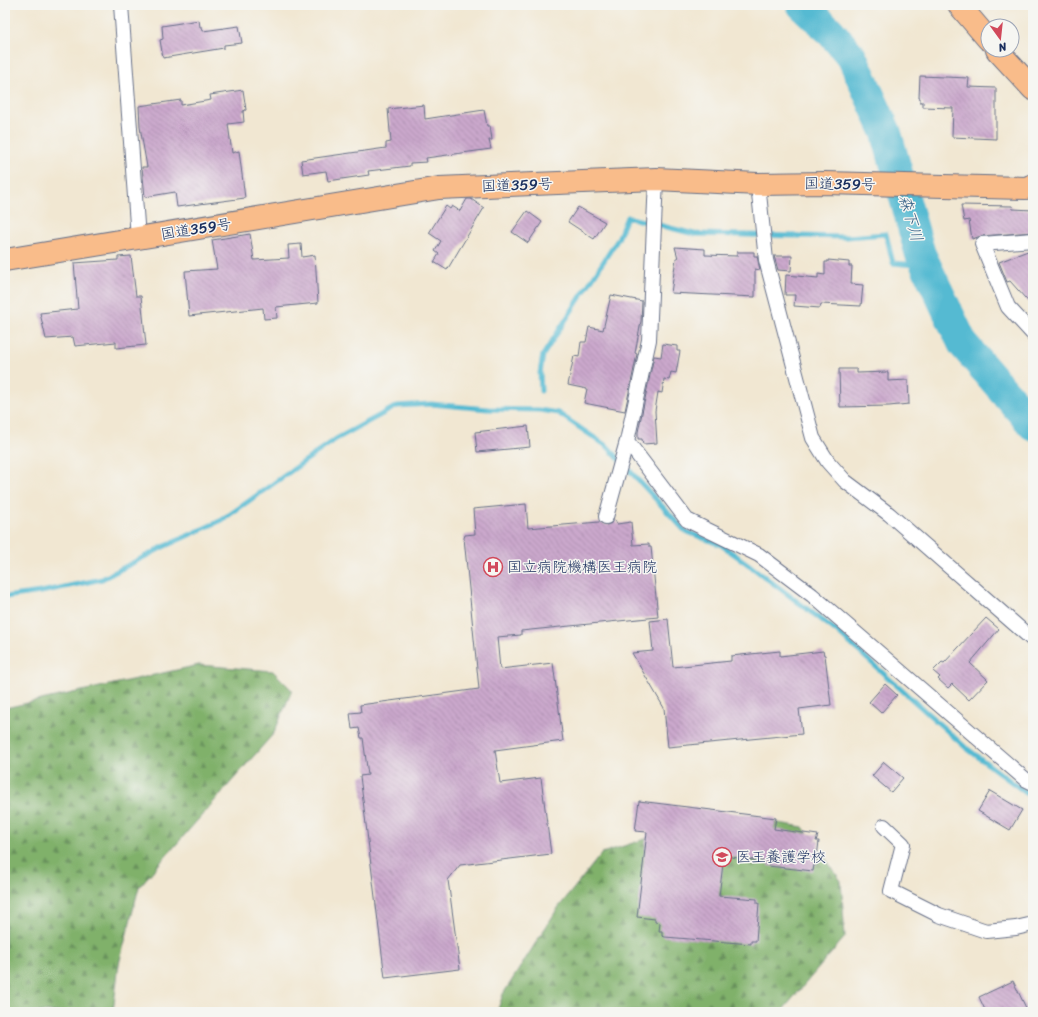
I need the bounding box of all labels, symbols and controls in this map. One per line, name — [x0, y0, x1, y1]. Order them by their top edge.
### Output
north arrow — [980, 18, 1020, 58]
text: N — [996, 37, 1010, 57]
street label: 国道359号 — [804, 170, 876, 198]
street label: 国道359号 — [481, 171, 553, 199]
water label: 森下川 — [890, 191, 932, 245]
street label: 国道359号 — [159, 211, 233, 247]
place label: 国立病院機構医王病院 — [507, 554, 657, 580]
hospital icon: 国立病院機構医王病院 — [482, 556, 504, 578]
place label: 医王養護学校 — [736, 844, 826, 870]
school or university icon: 医王養護学校 — [711, 846, 733, 868]

